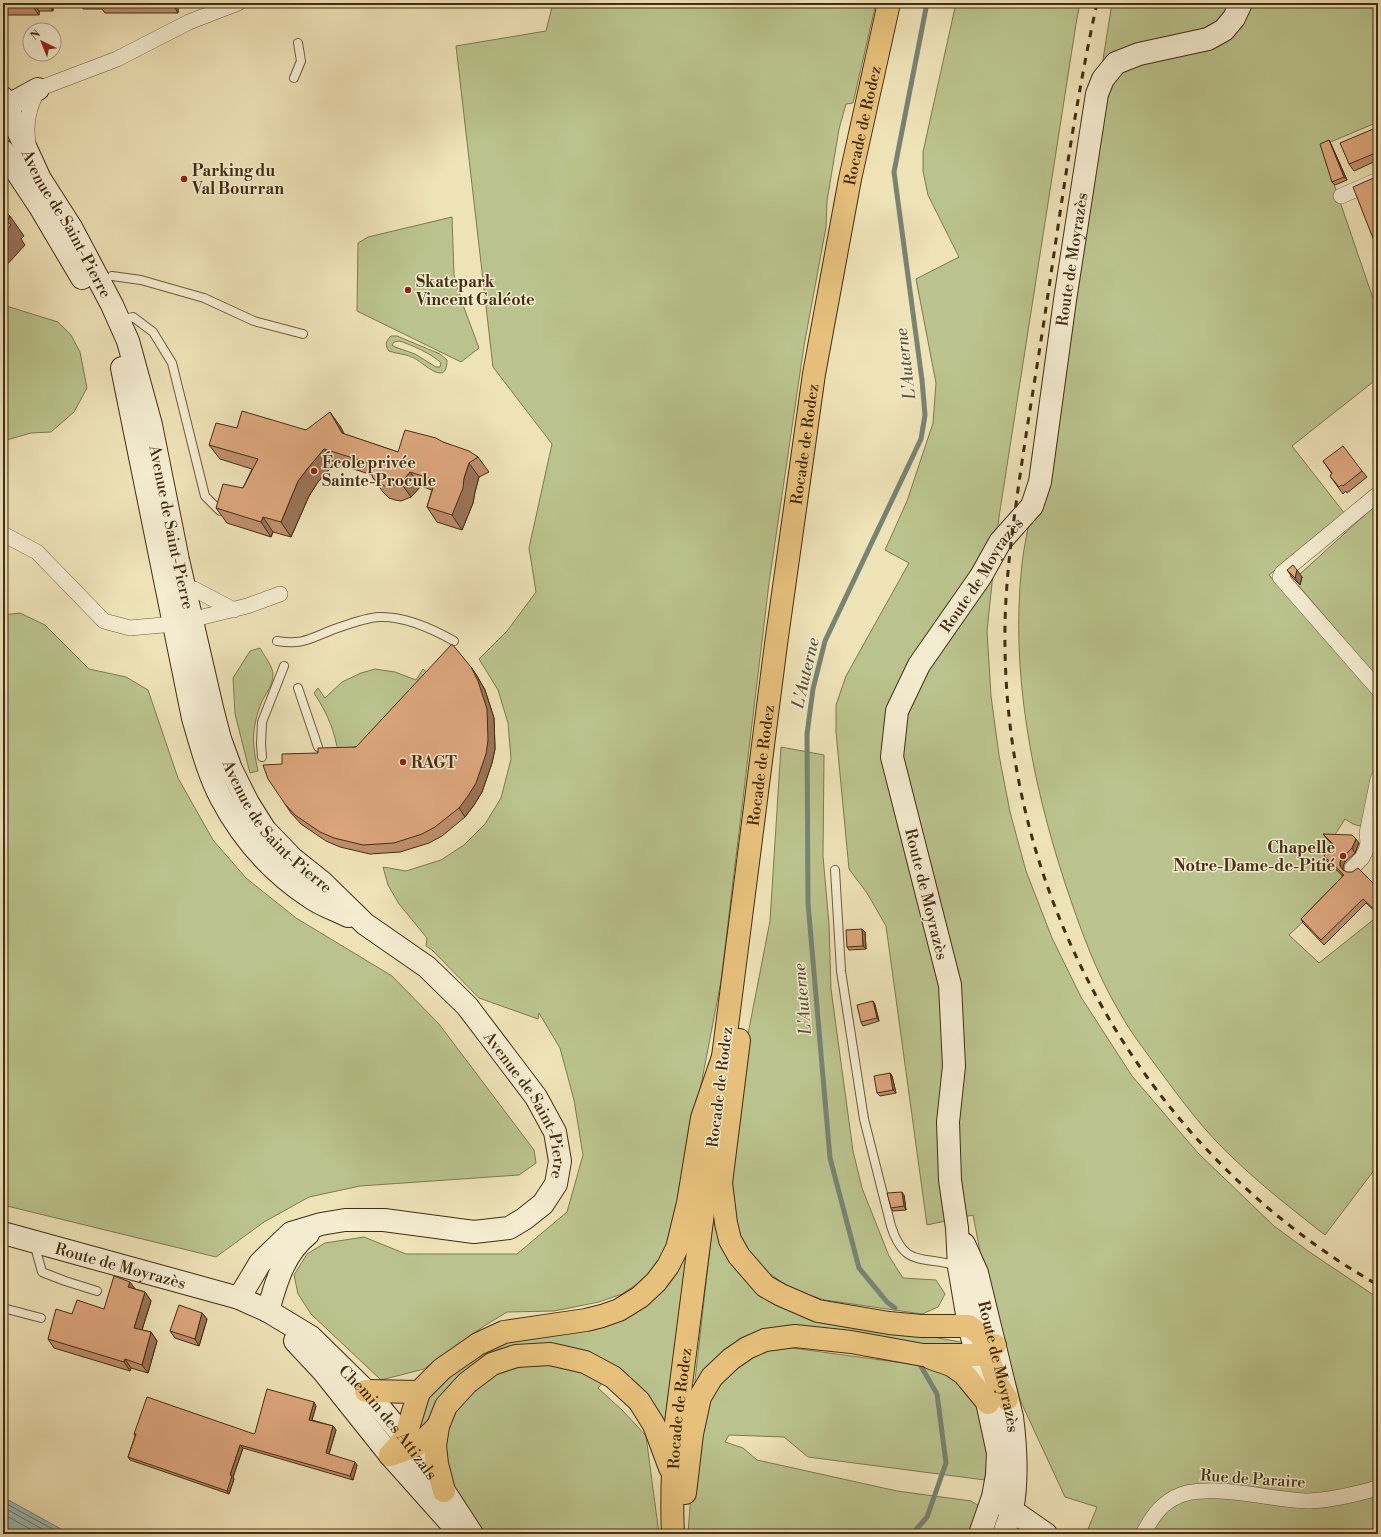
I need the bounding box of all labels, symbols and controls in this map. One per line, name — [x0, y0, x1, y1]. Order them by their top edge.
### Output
north arrow — [22, 22, 62, 62]
text: N — [28, 27, 44, 44]
street label: Rocade de Rodez — [840, 64, 886, 187]
street label: Avenue de Saint-Pierre — [16, 146, 115, 302]
place label: Parking du Val Bourran — [191, 161, 284, 199]
marker: Parking du Val Bourran — [179, 174, 189, 184]
street label: Route de Moyrazès — [1053, 191, 1093, 328]
place label: Skatepark Vincent Galéote — [415, 272, 535, 310]
marker: Skatepark Vincent Galéote — [403, 285, 413, 295]
water label: L'Auterne — [891, 327, 921, 402]
street label: Rocade de Rodez — [787, 383, 824, 506]
street label: Avenue de Saint-Pierre — [144, 442, 198, 611]
place label: École privée Sainte-Procule — [322, 451, 437, 491]
marker: École privée Sainte-Procule — [309, 466, 319, 476]
street label: Route de Moyrazès — [936, 514, 1028, 637]
water label: L'Auterne — [787, 636, 825, 712]
street label: Rocade de Rodez — [744, 704, 779, 827]
place label: RAGT — [411, 753, 457, 773]
street label: Avenue de Saint-Pierre — [217, 757, 336, 898]
marker: RAGT — [398, 757, 408, 767]
street label: Route de Moyrazès — [900, 826, 952, 962]
place label: Chapelle Notre-Dame-de-Pitié — [1173, 838, 1335, 876]
marker: Chapelle Notre-Dame-de-Pitié — [1338, 851, 1348, 861]
water label: L'Auterne — [789, 962, 817, 1037]
street label: Rocade de Rodez — [703, 1025, 737, 1149]
street label: Avenue de Saint-Pierre — [478, 1027, 569, 1180]
street label: Route de Moyrazès — [53, 1239, 188, 1294]
street label: Route de Moyrazès — [973, 1299, 1023, 1434]
street label: Rocade de Rodez — [664, 1347, 697, 1470]
street label: Chemin des Attizals — [334, 1361, 441, 1484]
street label: Rue de Paraire — [1200, 1465, 1306, 1493]

